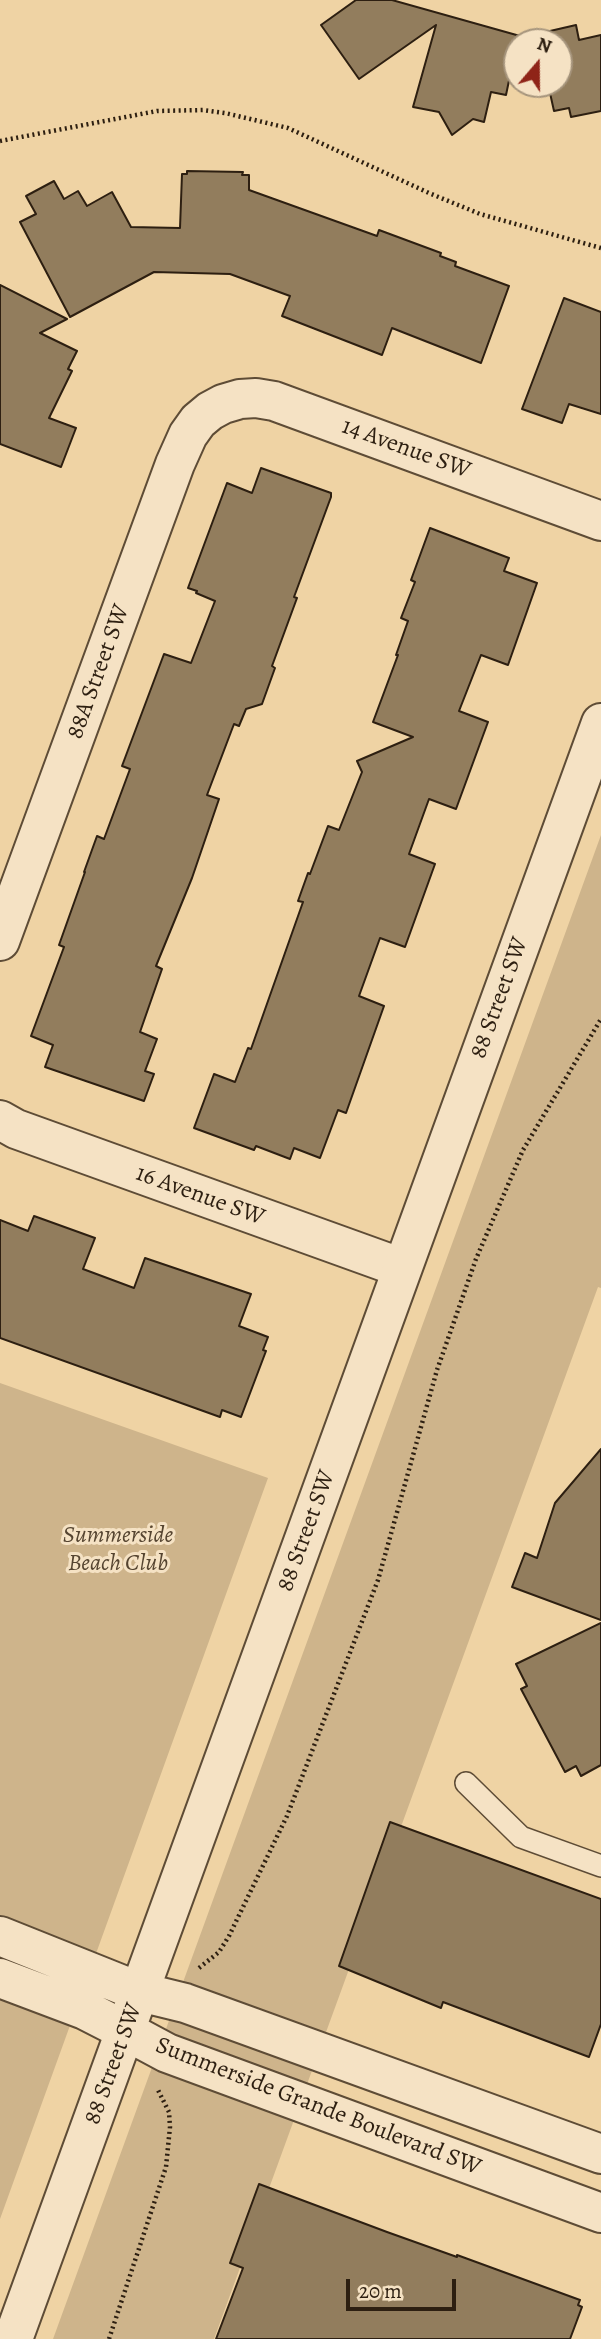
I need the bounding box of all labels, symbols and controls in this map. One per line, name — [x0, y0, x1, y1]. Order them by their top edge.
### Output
north arrow — [503, 28, 573, 98]
text: N — [534, 31, 555, 60]
street label: 14 Avenue SW — [338, 412, 474, 486]
street label: 88A Street SW — [61, 601, 137, 743]
street label: 88 Street SW — [465, 933, 535, 1063]
street label: 16 Avenue SW — [131, 1159, 269, 1233]
street label: 88 Street SW — [272, 1466, 342, 1596]
park label: Summerside Beach Club — [63, 1522, 173, 1578]
street label: 88 Street SW — [79, 1999, 149, 2129]
street label: Summerside Grande Boulevard SW — [151, 2031, 485, 2183]
scale bar — [349, 2266, 459, 2310]
text: 20 m — [359, 2277, 402, 2305]

